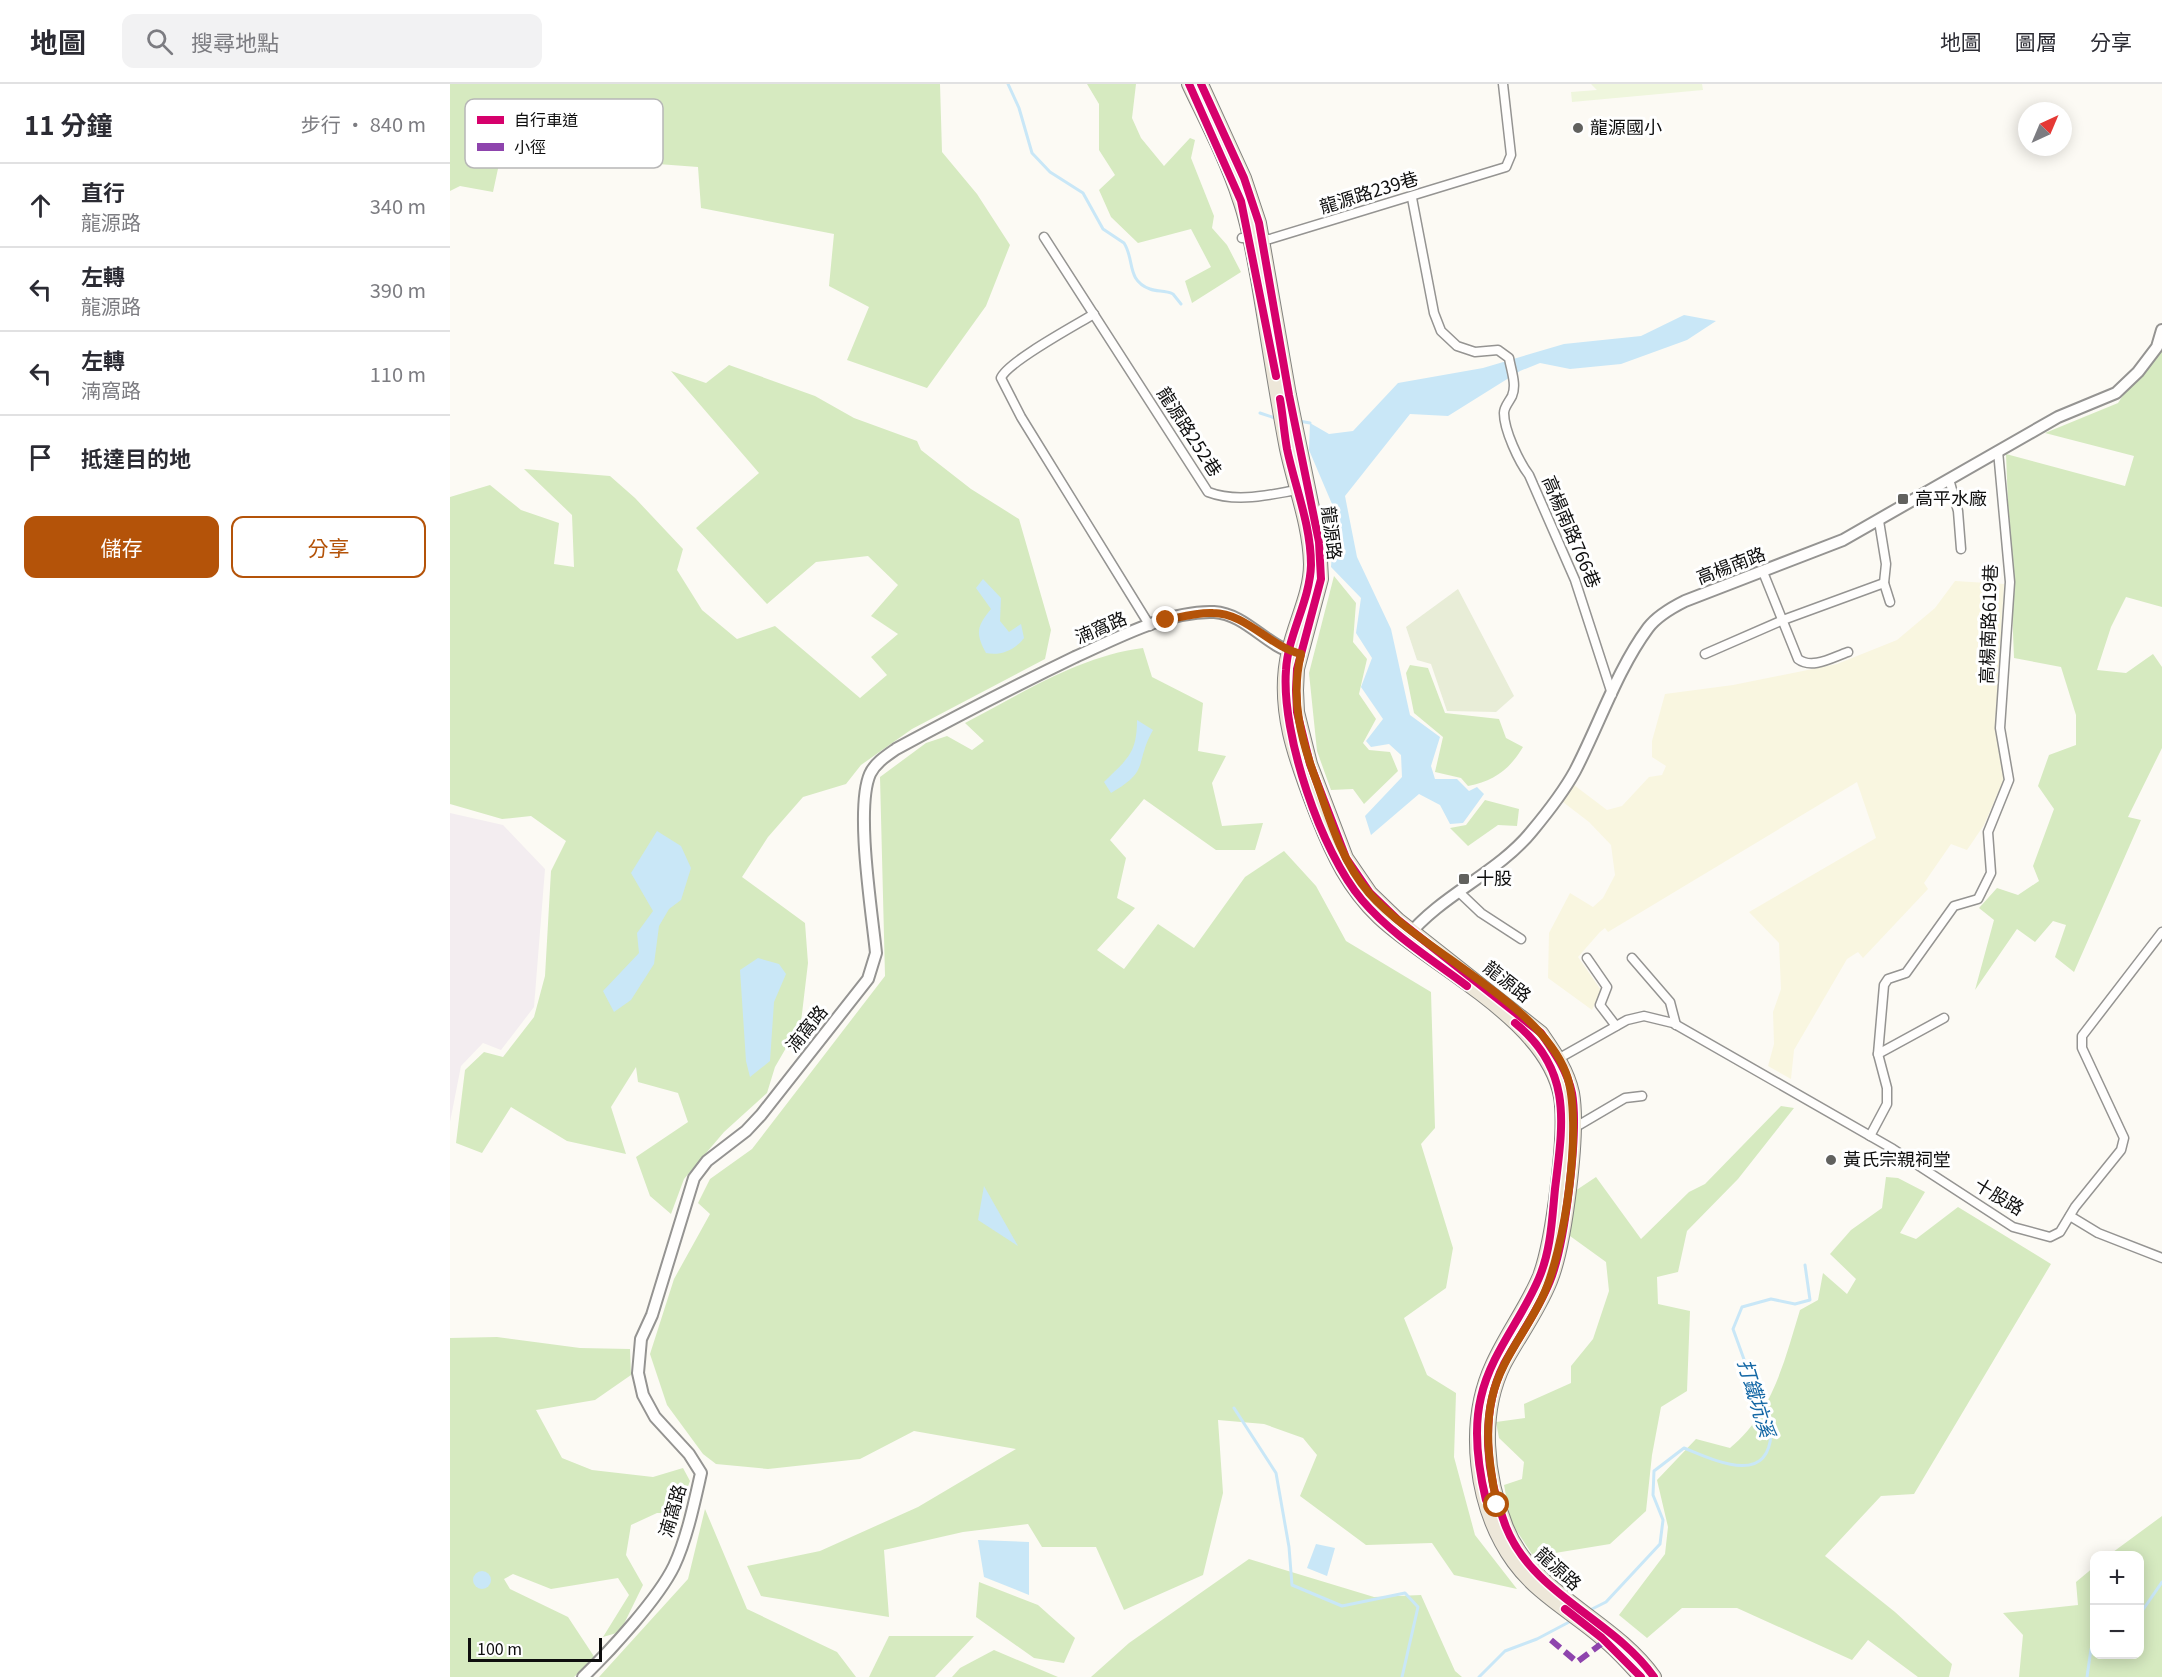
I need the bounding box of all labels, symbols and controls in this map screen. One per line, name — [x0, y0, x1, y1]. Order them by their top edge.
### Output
search box — [122, 14, 542, 68]
text: 地圖 — [30, 21, 86, 61]
icon: search — [143, 25, 176, 58]
text: 搜尋地點 — [191, 25, 279, 57]
text: 地圖 — [1940, 26, 1982, 56]
text: 圖層 — [2015, 26, 2057, 56]
text: 分享 — [2090, 26, 2132, 56]
legend — [465, 99, 663, 168]
north arrow — [2018, 102, 2072, 156]
text: 11 分鐘 — [24, 105, 113, 142]
text: 自行車道 — [514, 107, 578, 131]
text: 步行 · 840 m — [301, 109, 426, 138]
place label: 龍源國小 — [1590, 113, 1662, 139]
marker: 龍源國小 — [1571, 121, 1585, 135]
text: 小徑 — [514, 134, 546, 158]
street label: 龍源路239巷 — [1316, 164, 1421, 218]
text: 直行 — [81, 175, 125, 207]
icon: ahead — [24, 189, 57, 222]
text: 340 m — [370, 191, 426, 220]
text: 龍源路 — [81, 207, 141, 236]
text: 左轉 — [81, 259, 125, 291]
icon: left — [24, 273, 57, 306]
text: 390 m — [370, 275, 426, 304]
text: 龍源路 — [81, 291, 141, 320]
text: 左轉 — [81, 343, 125, 375]
icon: left — [24, 357, 57, 390]
text: 110 m — [370, 359, 426, 388]
text: 湳窩路 — [81, 375, 141, 404]
street label: 龍源路252巷 — [1152, 381, 1229, 481]
icon: arrive — [24, 441, 57, 474]
text: 抵達目的地 — [81, 441, 191, 473]
street label: 高楊南路766巷 — [1537, 471, 1608, 592]
place label: 高平水廠 — [1915, 484, 1987, 510]
marker: 高平水廠 — [1896, 492, 1910, 506]
street label: 龍源路 — [1317, 504, 1349, 561]
button: 儲存 — [24, 516, 219, 578]
button: 分享 — [231, 516, 426, 578]
street label: 高楊南路 — [1692, 539, 1769, 589]
street label: 高楊南路619巷 — [1972, 564, 2002, 684]
street label: 湳窩路 — [1070, 604, 1130, 649]
route end — [1152, 606, 1178, 632]
place label: 十股 — [1476, 864, 1512, 890]
marker: 十股 — [1457, 872, 1471, 886]
street label: 龍源路 — [1479, 954, 1538, 1007]
street label: 湳窩路 — [778, 999, 833, 1057]
place label: 黃氏宗親祠堂 — [1843, 1145, 1951, 1171]
marker: 黃氏宗親祠堂 — [1824, 1153, 1838, 1167]
street label: 十股路 — [1970, 1170, 2030, 1220]
water label: 打鐵坑溪 — [1732, 1355, 1784, 1443]
street label: 湳窩路 — [651, 1481, 691, 1540]
route start — [1483, 1491, 1509, 1517]
street label: 龍源路 — [1531, 1540, 1588, 1595]
map controls — [2090, 1551, 2144, 1659]
button: + — [2090, 1551, 2144, 1605]
button: − — [2090, 1605, 2144, 1659]
scale bar — [468, 1635, 602, 1662]
text: 100 m — [477, 1636, 522, 1660]

